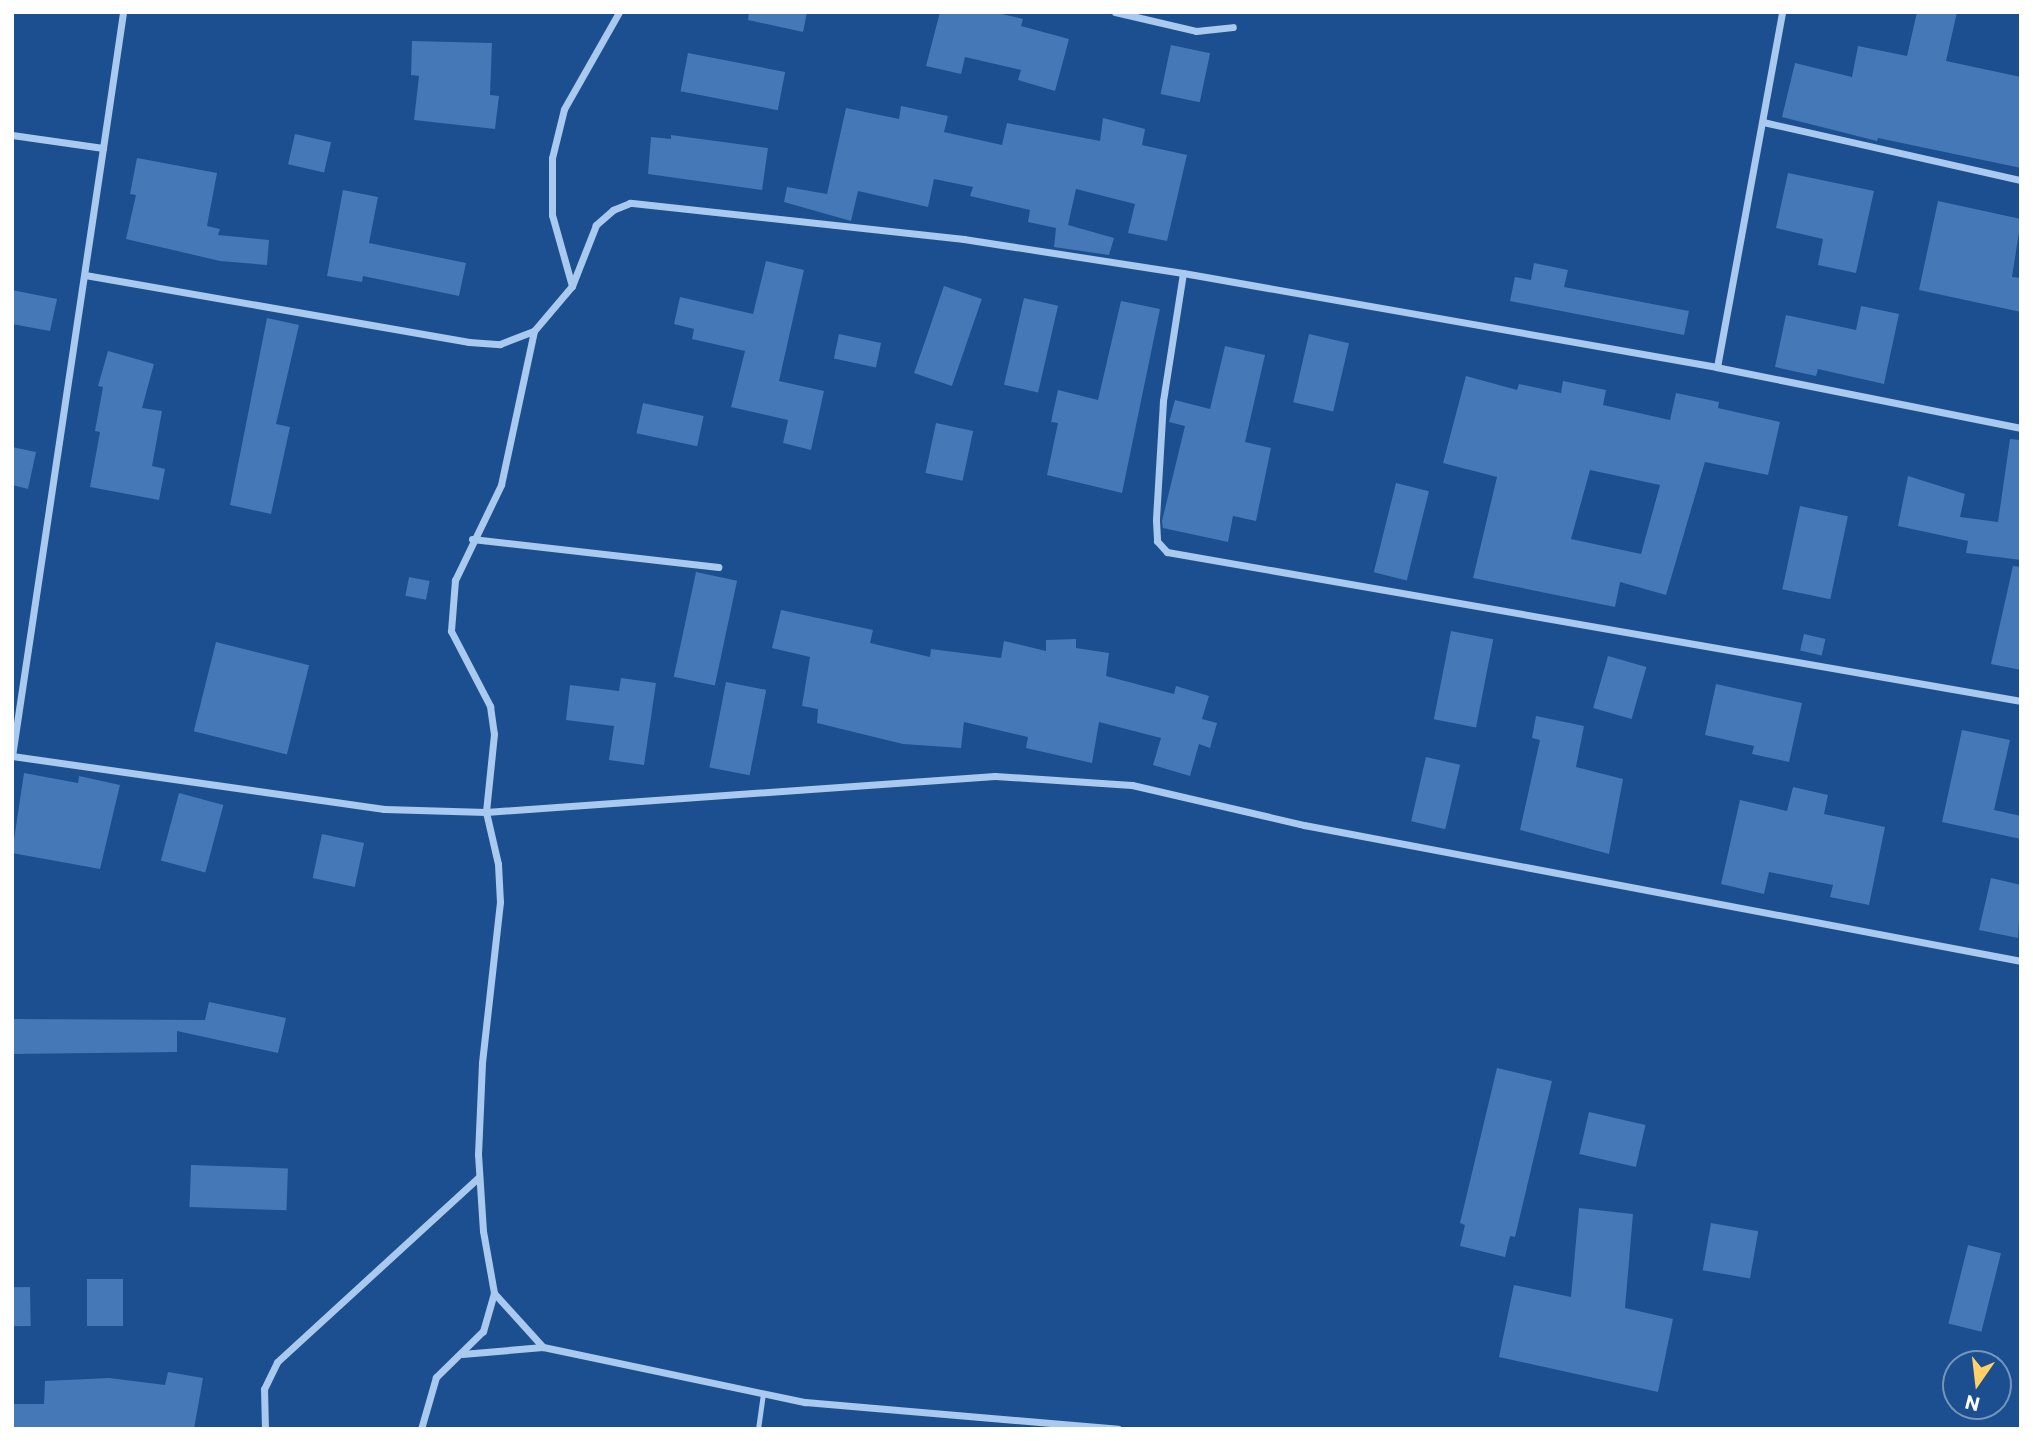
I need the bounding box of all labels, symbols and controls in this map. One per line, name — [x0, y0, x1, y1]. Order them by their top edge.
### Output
north arrow — [1942, 1350, 2012, 1420]
text: N — [1963, 1391, 1982, 1417]

